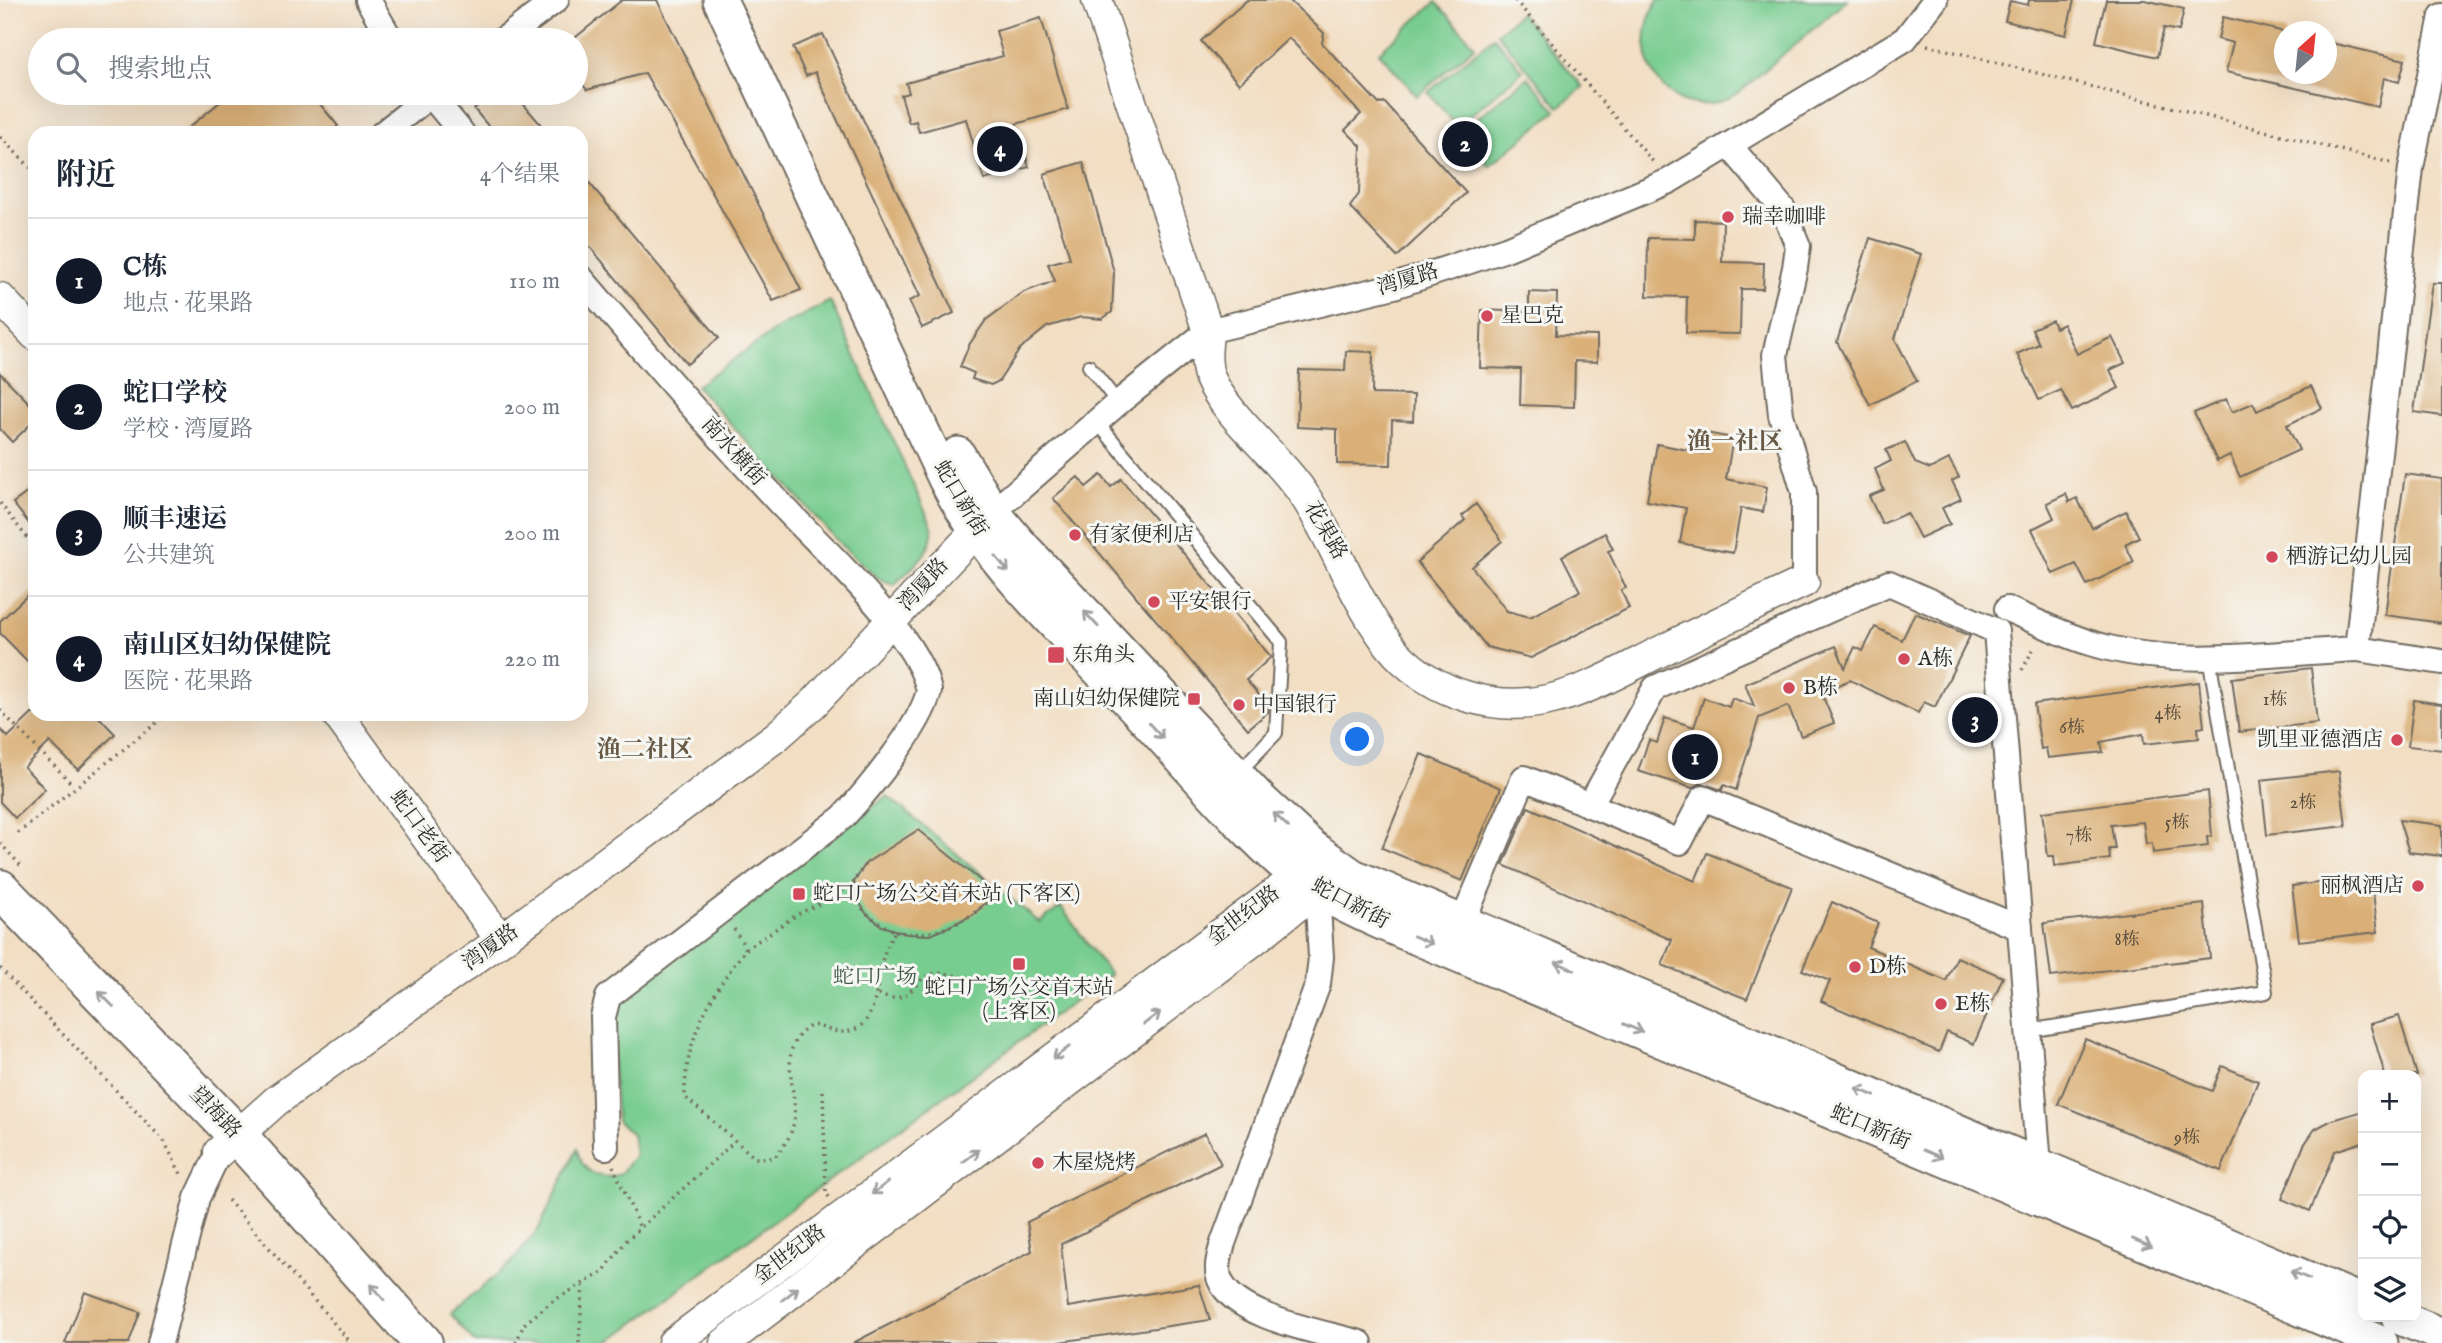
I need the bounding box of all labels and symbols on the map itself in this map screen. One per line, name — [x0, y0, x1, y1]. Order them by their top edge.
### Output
north arrow — [2274, 21, 2337, 84]
pin: 2 — [1442, 118, 1488, 170]
pin: 4 — [977, 123, 1023, 175]
place label: 瑞幸咖啡 — [1742, 204, 1826, 231]
marker: 瑞幸咖啡 — [1720, 209, 1736, 225]
street label: 湾厦路 — [1374, 258, 1442, 302]
place label: 星巴克 — [1501, 303, 1564, 330]
marker: 星巴克 — [1479, 308, 1495, 324]
street label: 南水横街 — [695, 412, 771, 492]
district label: 渔一社区 — [1687, 427, 1783, 458]
street label: 蛇口新街 — [927, 456, 993, 542]
street label: 花果路 — [1298, 497, 1352, 565]
place label: 有家便利店 — [1089, 522, 1194, 549]
marker: 有家便利店 — [1067, 527, 1083, 543]
place label: 栖游记幼儿园 — [2286, 544, 2412, 571]
marker: 栖游记幼儿园 — [2264, 549, 2280, 565]
street label: 湾厦路 — [893, 553, 955, 617]
one-way arrow — [994, 554, 1010, 572]
place label: 平安银行 — [1168, 589, 1252, 616]
marker: 平安银行 — [1146, 594, 1162, 610]
one-way arrow — [1083, 610, 1099, 628]
place label: 东角头 — [1072, 642, 1135, 669]
marker: 东角头 — [1046, 645, 1066, 665]
place label: A栋 — [1917, 646, 1953, 673]
marker: A栋 — [1896, 651, 1912, 667]
place label: B栋 — [1803, 675, 1838, 702]
marker: B栋 — [1781, 680, 1797, 696]
place label: 南山妇幼保健院 — [1033, 686, 1180, 713]
house number: 1栋 — [2263, 689, 2287, 712]
marker: 南山妇幼保健院 — [1186, 691, 1202, 707]
place label: 中国银行 — [1253, 692, 1337, 719]
pin: 3 — [1952, 694, 1998, 746]
marker: 中国银行 — [1231, 697, 1247, 713]
house number: 4栋 — [2155, 703, 2181, 726]
house number: 6栋 — [2059, 717, 2085, 740]
one-way arrow — [1148, 722, 1165, 739]
your location — [1340, 722, 1374, 756]
place label: 凯里亚德酒店 — [2257, 727, 2383, 754]
pin: 1 — [1672, 731, 1718, 783]
marker: 凯里亚德酒店 — [2389, 732, 2405, 748]
district label: 渔二社区 — [597, 735, 693, 766]
street label: 蛇口老街 — [383, 785, 455, 869]
house number: 2栋 — [2290, 792, 2316, 815]
one-way arrow — [1273, 811, 1290, 828]
house number: 5栋 — [2165, 812, 2189, 835]
house number: 7栋 — [2066, 825, 2092, 848]
street label: 蛇口新街 — [1307, 872, 1393, 936]
place label: 丽枫酒店 — [2320, 873, 2404, 900]
marker: 丽枫酒店 — [2410, 878, 2426, 894]
street label: 金世纪路 — [1202, 880, 1286, 952]
place label: 蛇口广场公交首末站 (下客区) — [813, 881, 1080, 908]
marker: 蛇口广场公交首末站 (下客区) — [791, 886, 807, 902]
street label: 湾厦路 — [458, 919, 524, 977]
house number: 8栋 — [2114, 929, 2140, 952]
one-way arrow — [1412, 934, 1433, 947]
place label: D栋 — [1869, 954, 1907, 981]
marker: 蛇口广场公交首末站 (上客区) — [1011, 956, 1027, 972]
one-way arrow — [1555, 959, 1576, 972]
marker: D栋 — [1847, 959, 1863, 975]
park label: 蛇口广场 — [833, 964, 917, 991]
place label: 蛇口广场公交首末站 (上客区) — [925, 975, 1114, 1026]
one-way arrow — [98, 991, 115, 1008]
place label: E栋 — [1955, 991, 1991, 1018]
marker: E栋 — [1933, 996, 1949, 1012]
one-way arrow — [1142, 1011, 1161, 1026]
one-way arrow — [1621, 1023, 1643, 1036]
one-way arrow — [1052, 1046, 1071, 1061]
street label: 望海路 — [183, 1081, 247, 1145]
one-way arrow — [1855, 1085, 1876, 1098]
street label: 蛇口新街 — [1826, 1099, 1914, 1157]
house number: 9栋 — [2173, 1127, 2200, 1150]
one-way arrow — [961, 1148, 980, 1163]
one-way arrow — [1921, 1149, 1943, 1162]
place label: 木屋烧烤 — [1052, 1150, 1136, 1177]
marker: 木屋烧烤 — [1030, 1155, 1046, 1171]
one-way arrow — [871, 1181, 890, 1196]
street label: 金世纪路 — [748, 1219, 832, 1291]
one-way arrow — [2131, 1237, 2153, 1250]
one-way arrow — [2290, 1268, 2312, 1281]
one-way arrow — [369, 1283, 385, 1301]
one-way arrow — [780, 1286, 799, 1301]

